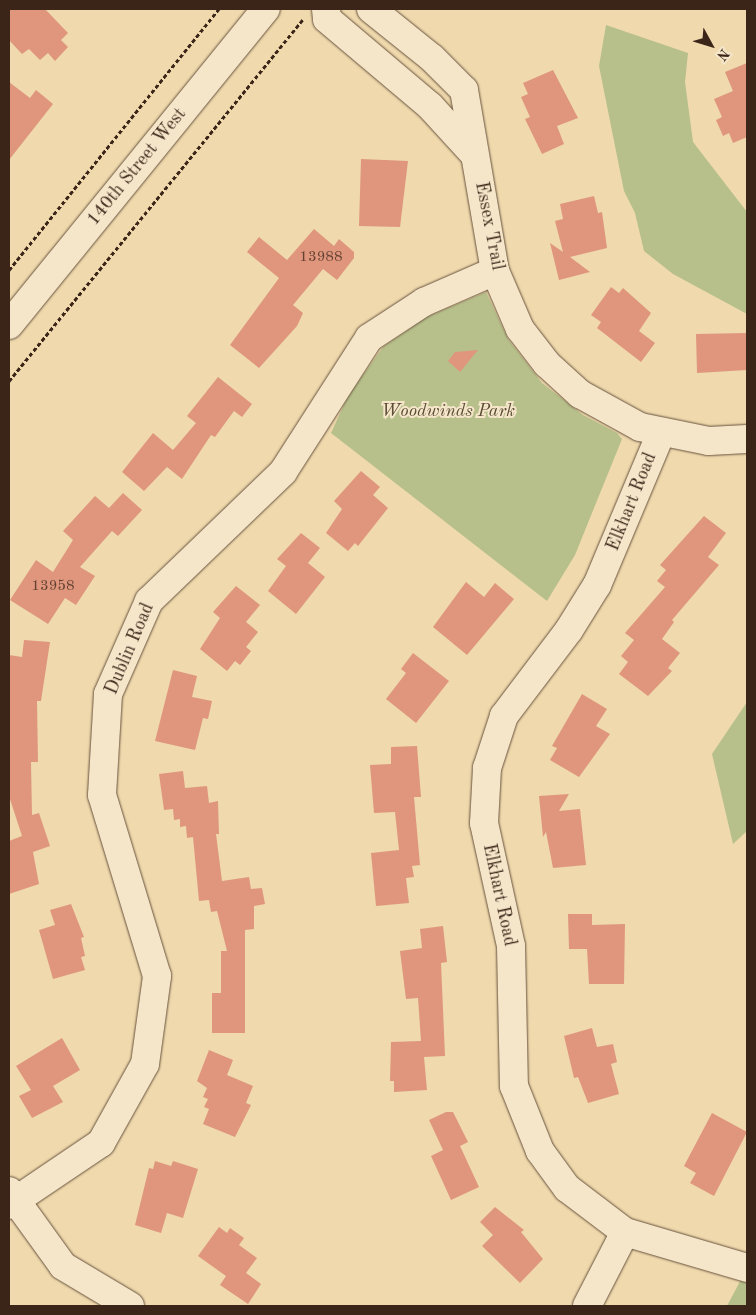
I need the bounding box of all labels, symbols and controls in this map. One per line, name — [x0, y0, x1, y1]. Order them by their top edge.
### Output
north arrow — [686, 20, 736, 70]
text: N — [714, 46, 731, 63]
street label: 140th Street West — [83, 104, 191, 230]
street label: Essex Trail — [470, 180, 508, 272]
house number: 13988 — [299, 249, 343, 267]
park label: Woodwinds Park — [381, 400, 515, 422]
street label: Elkhart Road — [602, 450, 662, 554]
house number: 13958 — [31, 578, 75, 596]
street label: Dublin Road — [101, 600, 159, 698]
street label: Elkhart Road — [478, 842, 520, 948]

